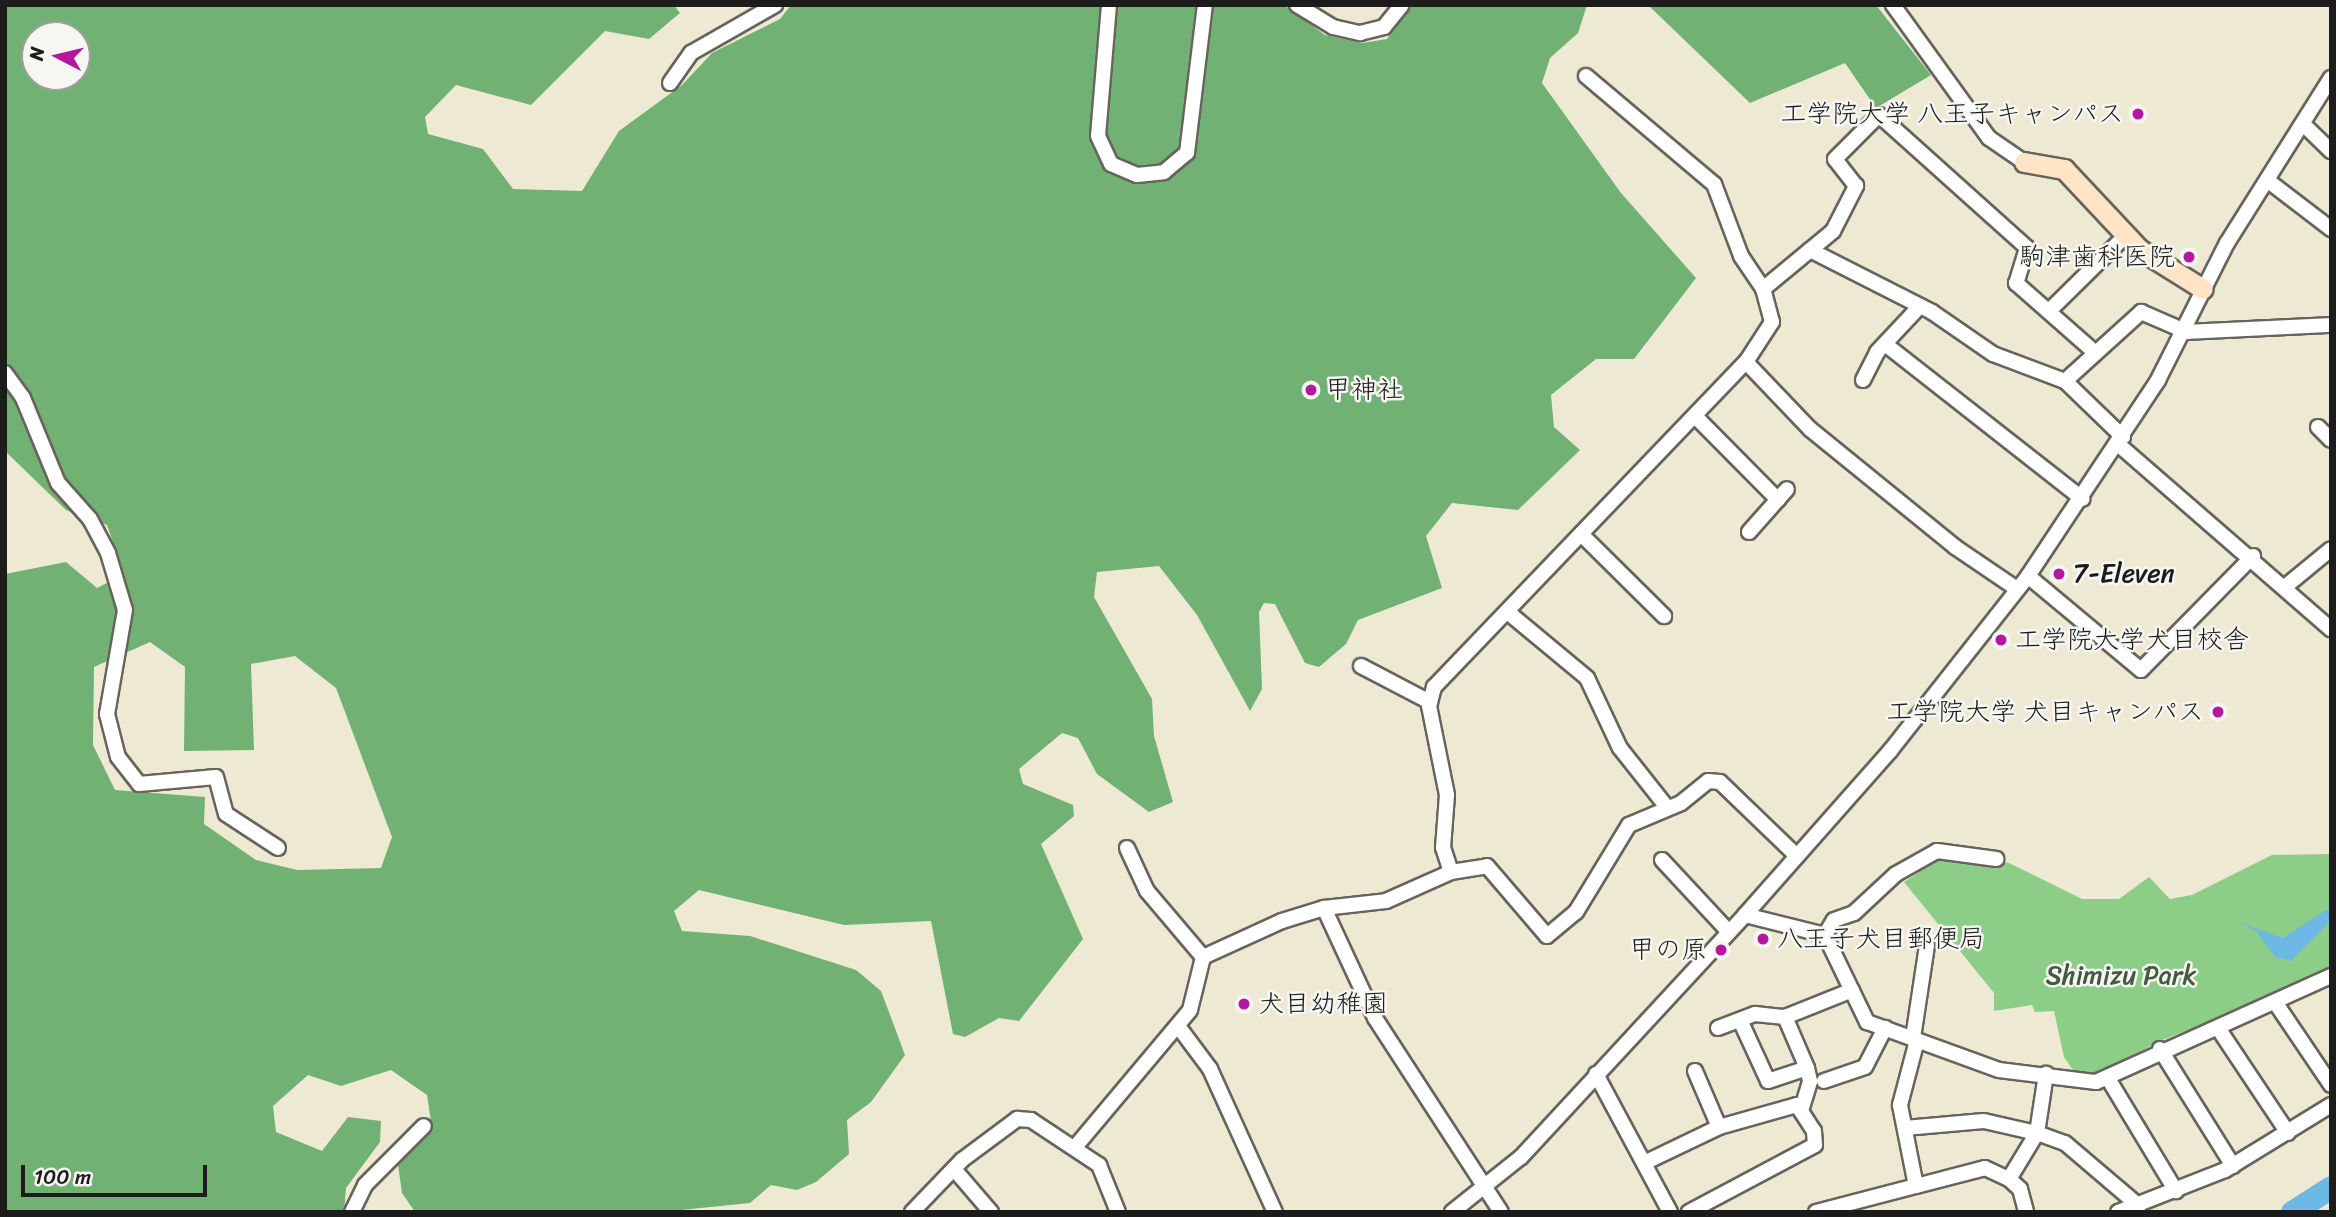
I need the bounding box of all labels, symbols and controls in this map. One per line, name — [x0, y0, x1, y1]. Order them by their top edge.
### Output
north arrow — [21, 21, 91, 91]
text: N — [19, 45, 54, 62]
place label: 工学院大学 八王子キャンパス — [1779, 98, 2124, 130]
marker: 工学院大学 八王子キャンパス — [2130, 106, 2146, 122]
place label: 駒津歯科医院 — [2019, 241, 2175, 273]
marker: 駒津歯科医院 — [2181, 249, 2197, 265]
place label: 甲神社 — [1325, 374, 1403, 406]
marker: 甲神社 — [1303, 382, 1319, 398]
place label: 7-Eleven — [2073, 558, 2175, 590]
marker: 7-Eleven — [2051, 566, 2067, 582]
place label: 工学院大学犬目校舎 — [2015, 624, 2249, 656]
marker: 工学院大学犬目校舎 — [1993, 632, 2009, 648]
place label: 工学院大学 犬目キャンパス — [1885, 696, 2204, 728]
marker: 工学院大学 犬目キャンパス — [2210, 704, 2226, 720]
place label: 八王子犬目郵便局 — [1777, 923, 1985, 955]
marker: 八王子犬目郵便局 — [1755, 931, 1771, 947]
place label: 甲の原 — [1629, 934, 1707, 966]
marker: 甲の原 — [1713, 942, 1729, 958]
park label: Shimizu Park — [2046, 960, 2196, 992]
place label: 犬目幼稚園 — [1258, 988, 1388, 1020]
marker: 犬目幼稚園 — [1236, 996, 1252, 1012]
scale bar — [24, 1150, 210, 1194]
text: 100 m — [34, 1158, 91, 1196]

